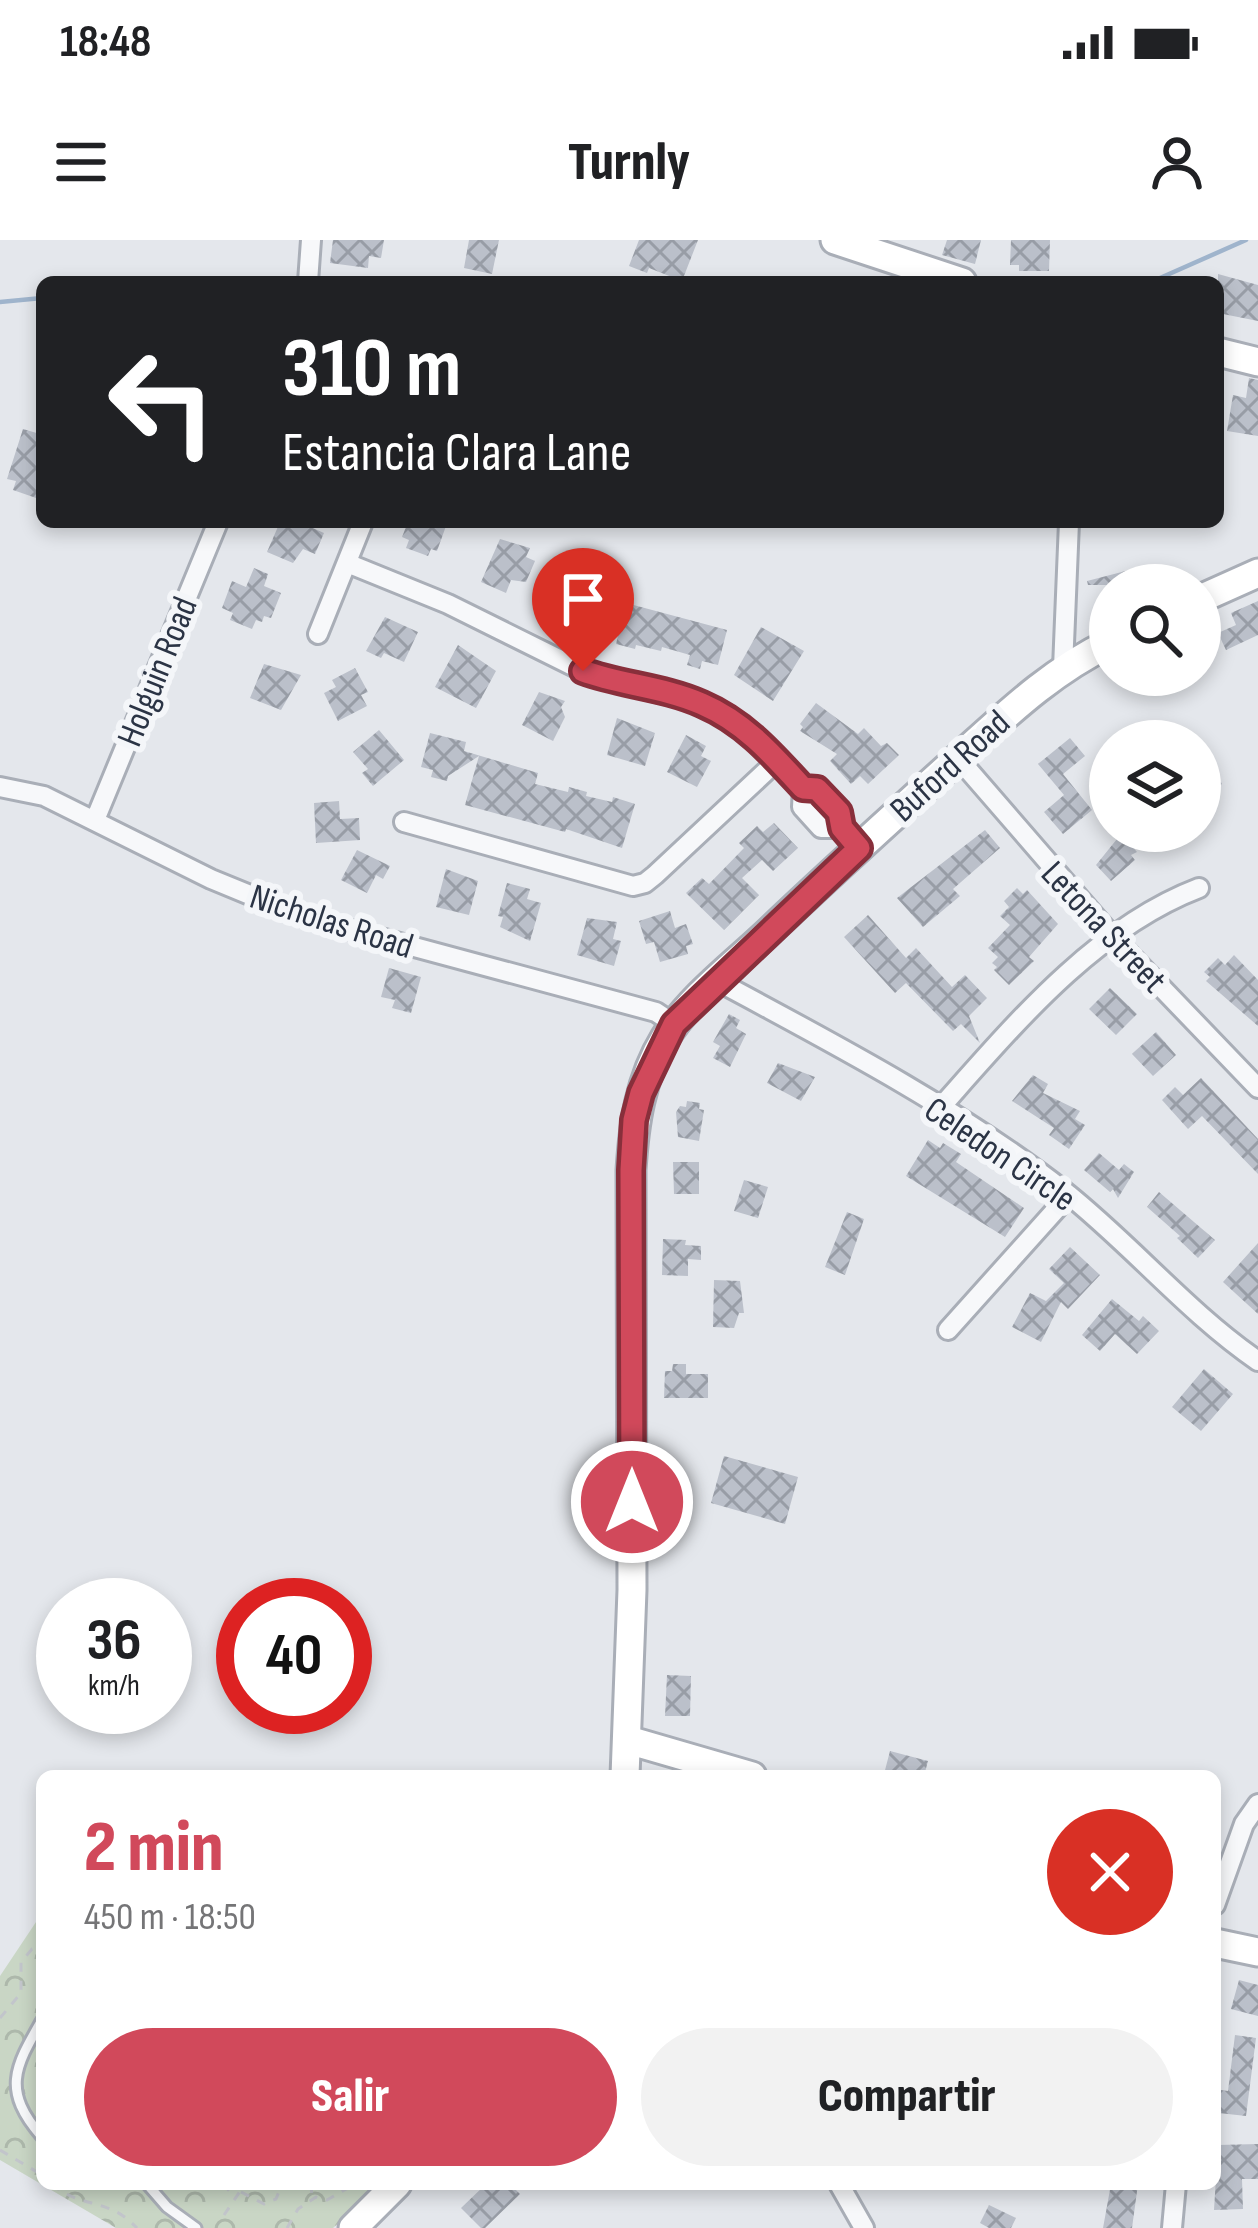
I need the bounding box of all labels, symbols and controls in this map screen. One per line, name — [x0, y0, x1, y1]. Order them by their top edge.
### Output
text: 18:48 — [60, 15, 151, 70]
icon: menu — [48, 129, 114, 195]
icon: person — [1144, 129, 1210, 195]
text: Turnly — [568, 130, 690, 195]
text: 310 m — [282, 319, 461, 420]
icon: left — [84, 324, 240, 480]
text: Estancia Clara Lane — [282, 421, 631, 486]
pin — [532, 548, 634, 671]
map controls — [1089, 564, 1221, 852]
button: search — [1089, 564, 1221, 696]
icon: arrive — [550, 566, 616, 632]
street label: Holguin Road — [109, 591, 208, 753]
street label: Buford Road — [882, 702, 1019, 832]
button: layers — [1089, 720, 1221, 852]
street label: Letona Street — [1032, 853, 1175, 1002]
street label: Nicholas Road — [244, 876, 418, 969]
street label: Celedon Circle — [916, 1089, 1083, 1221]
position arrow — [569, 1439, 695, 1565]
speed limit sign: 40 — [216, 1578, 372, 1734]
text: 36 — [86, 1605, 142, 1677]
text: km/h — [88, 1668, 140, 1704]
text: 2 min — [84, 1805, 224, 1892]
button: close — [1047, 1809, 1173, 1935]
text: 450 m · 18:50 — [84, 1894, 256, 1941]
button: Salir — [84, 2028, 617, 2166]
button: Compartir — [641, 2028, 1173, 2166]

